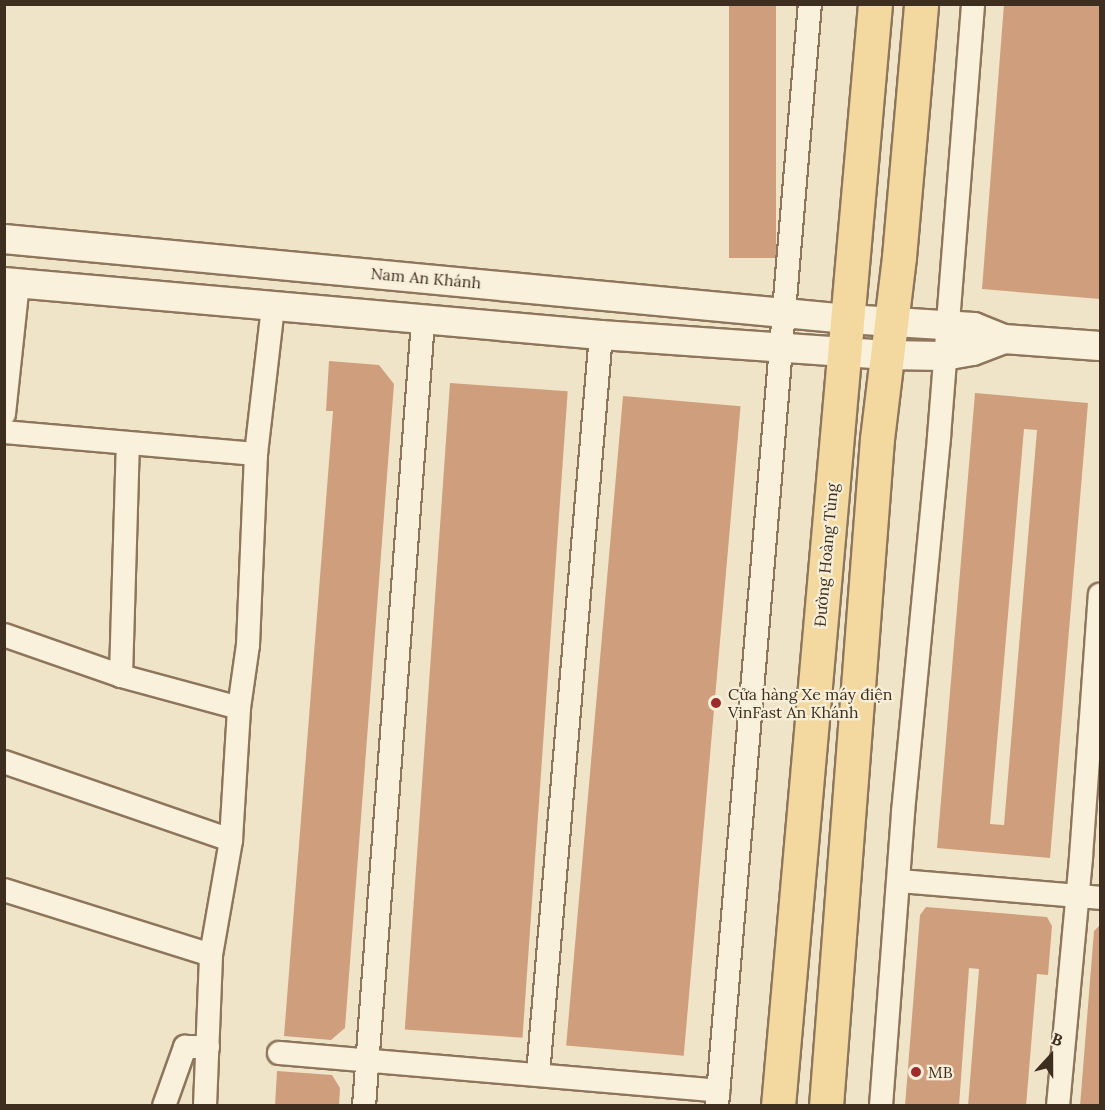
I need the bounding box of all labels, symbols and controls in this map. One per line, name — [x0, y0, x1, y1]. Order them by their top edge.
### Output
street label: Nam An Khánh — [370, 264, 482, 292]
street label: Đường Hoàng Tùng — [810, 482, 842, 628]
place label: Cửa hàng Xe máy điện VinFast An Khánh — [728, 684, 893, 722]
marker: Cửa hàng Xe máy điện VinFast An Khánh — [709, 696, 723, 710]
north arrow — [1021, 1026, 1081, 1086]
text: B — [1049, 1028, 1066, 1050]
place label: MB — [928, 1062, 953, 1082]
marker: MB — [909, 1065, 923, 1079]

